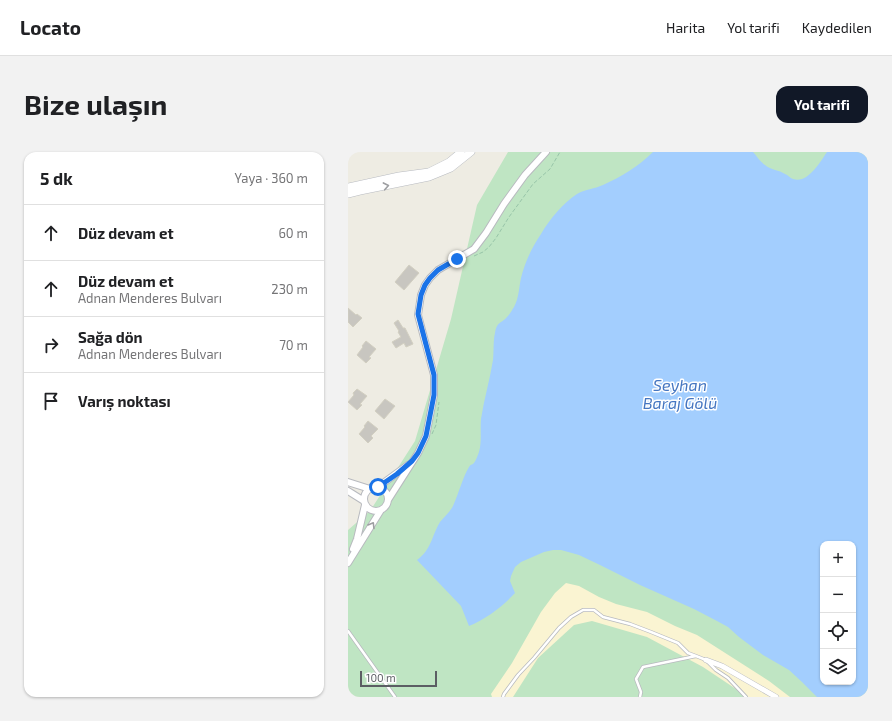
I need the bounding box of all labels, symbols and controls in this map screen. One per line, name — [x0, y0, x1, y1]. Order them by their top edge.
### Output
text: Locato — [20, 16, 81, 39]
text: Harita — [666, 19, 705, 36]
text: Yol tarifi — [727, 19, 780, 36]
text: Kaydedilen — [802, 19, 872, 36]
button: Yol tarifi — [776, 86, 868, 123]
text: Bize ulaşın — [24, 87, 167, 121]
text: 5 dk — [40, 168, 73, 188]
text: Yaya · 360 m — [235, 170, 308, 186]
one-way arrow — [383, 182, 389, 190]
icon: ahead — [40, 222, 62, 244]
text: Düz devam et — [78, 224, 174, 242]
text: 60 m — [278, 225, 308, 241]
route end — [448, 250, 466, 268]
text: Düz devam et — [78, 272, 174, 290]
icon: ahead — [40, 278, 62, 300]
text: 230 m — [271, 281, 308, 297]
text: Adnan Menderes Bulvarı — [78, 290, 222, 306]
text: Sağa dön — [78, 328, 143, 346]
icon: right — [40, 334, 62, 356]
text: 70 m — [279, 337, 308, 353]
text: Adnan Menderes Bulvarı — [78, 346, 222, 362]
water label: Seyhan Baraj Gölü — [643, 375, 717, 413]
icon: arrive — [40, 390, 62, 412]
text: Varış noktası — [78, 392, 171, 410]
route start — [369, 478, 387, 496]
one-way arrow — [367, 522, 374, 529]
map controls — [820, 541, 856, 685]
button: + — [820, 541, 856, 577]
button: − — [820, 577, 856, 613]
button: locate — [820, 613, 856, 649]
button: layers — [820, 649, 856, 685]
scale bar — [360, 669, 437, 688]
text: 100 m — [366, 671, 396, 684]

